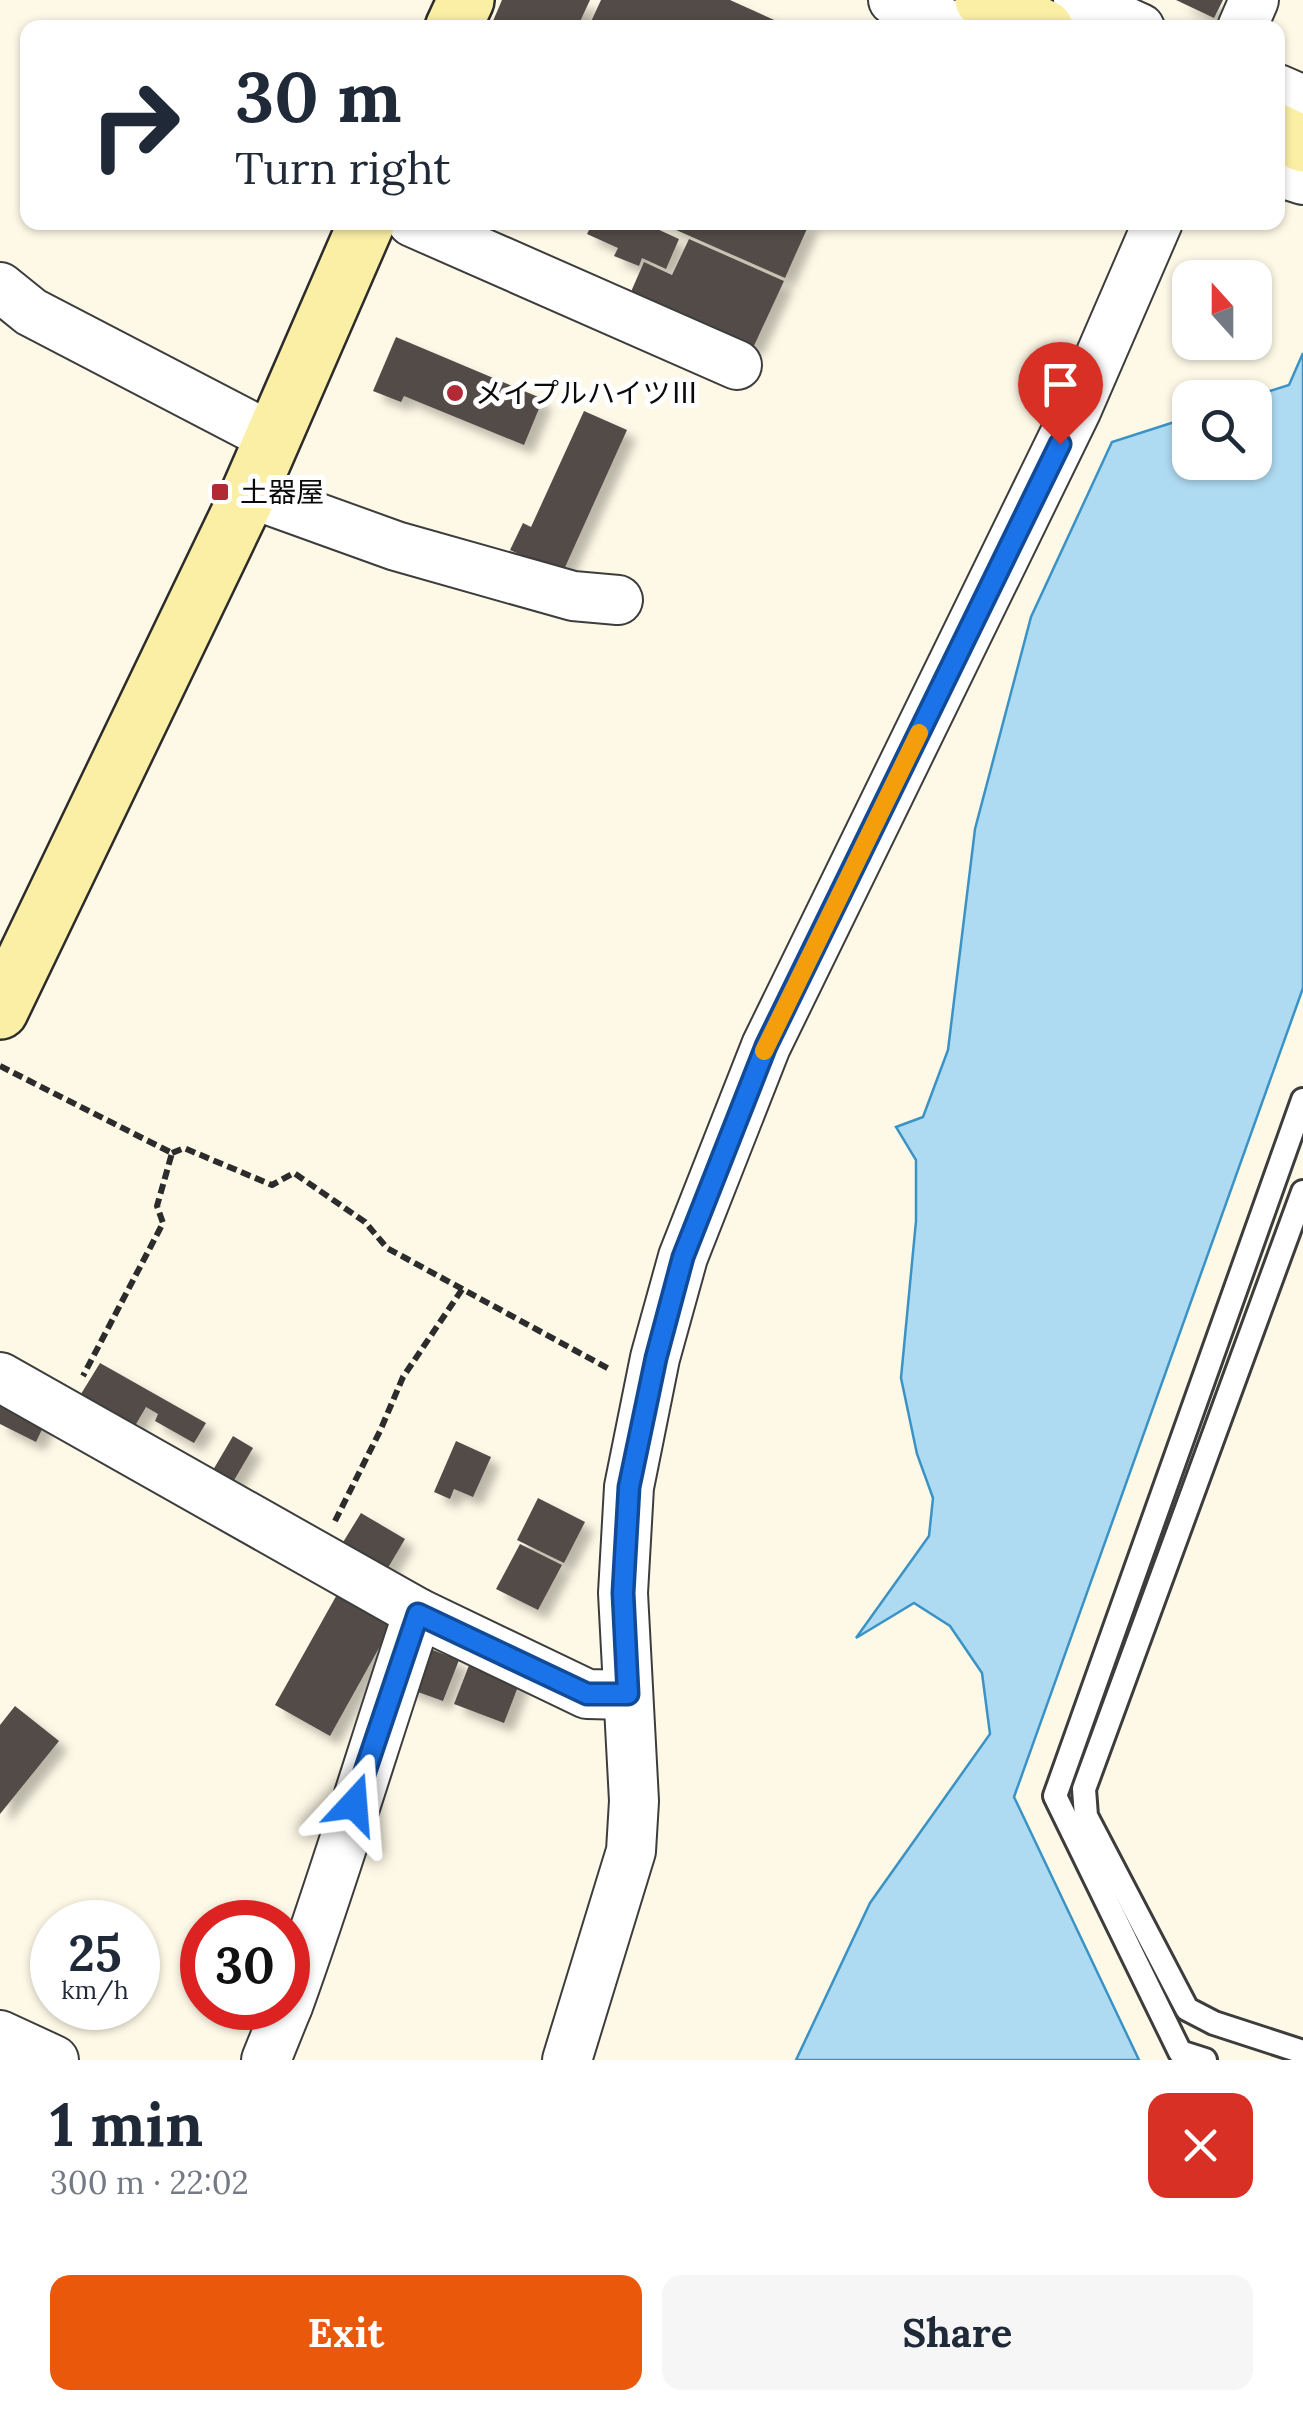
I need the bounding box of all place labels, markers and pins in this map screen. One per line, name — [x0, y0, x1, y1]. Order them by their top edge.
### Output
pin — [1018, 342, 1103, 445]
place label: メイプルハイツⅢ — [475, 375, 698, 411]
marker: メイプルハイツⅢ — [444, 382, 466, 404]
place label: 土器屋 — [240, 474, 324, 510]
marker: 土器屋 — [209, 481, 231, 503]

